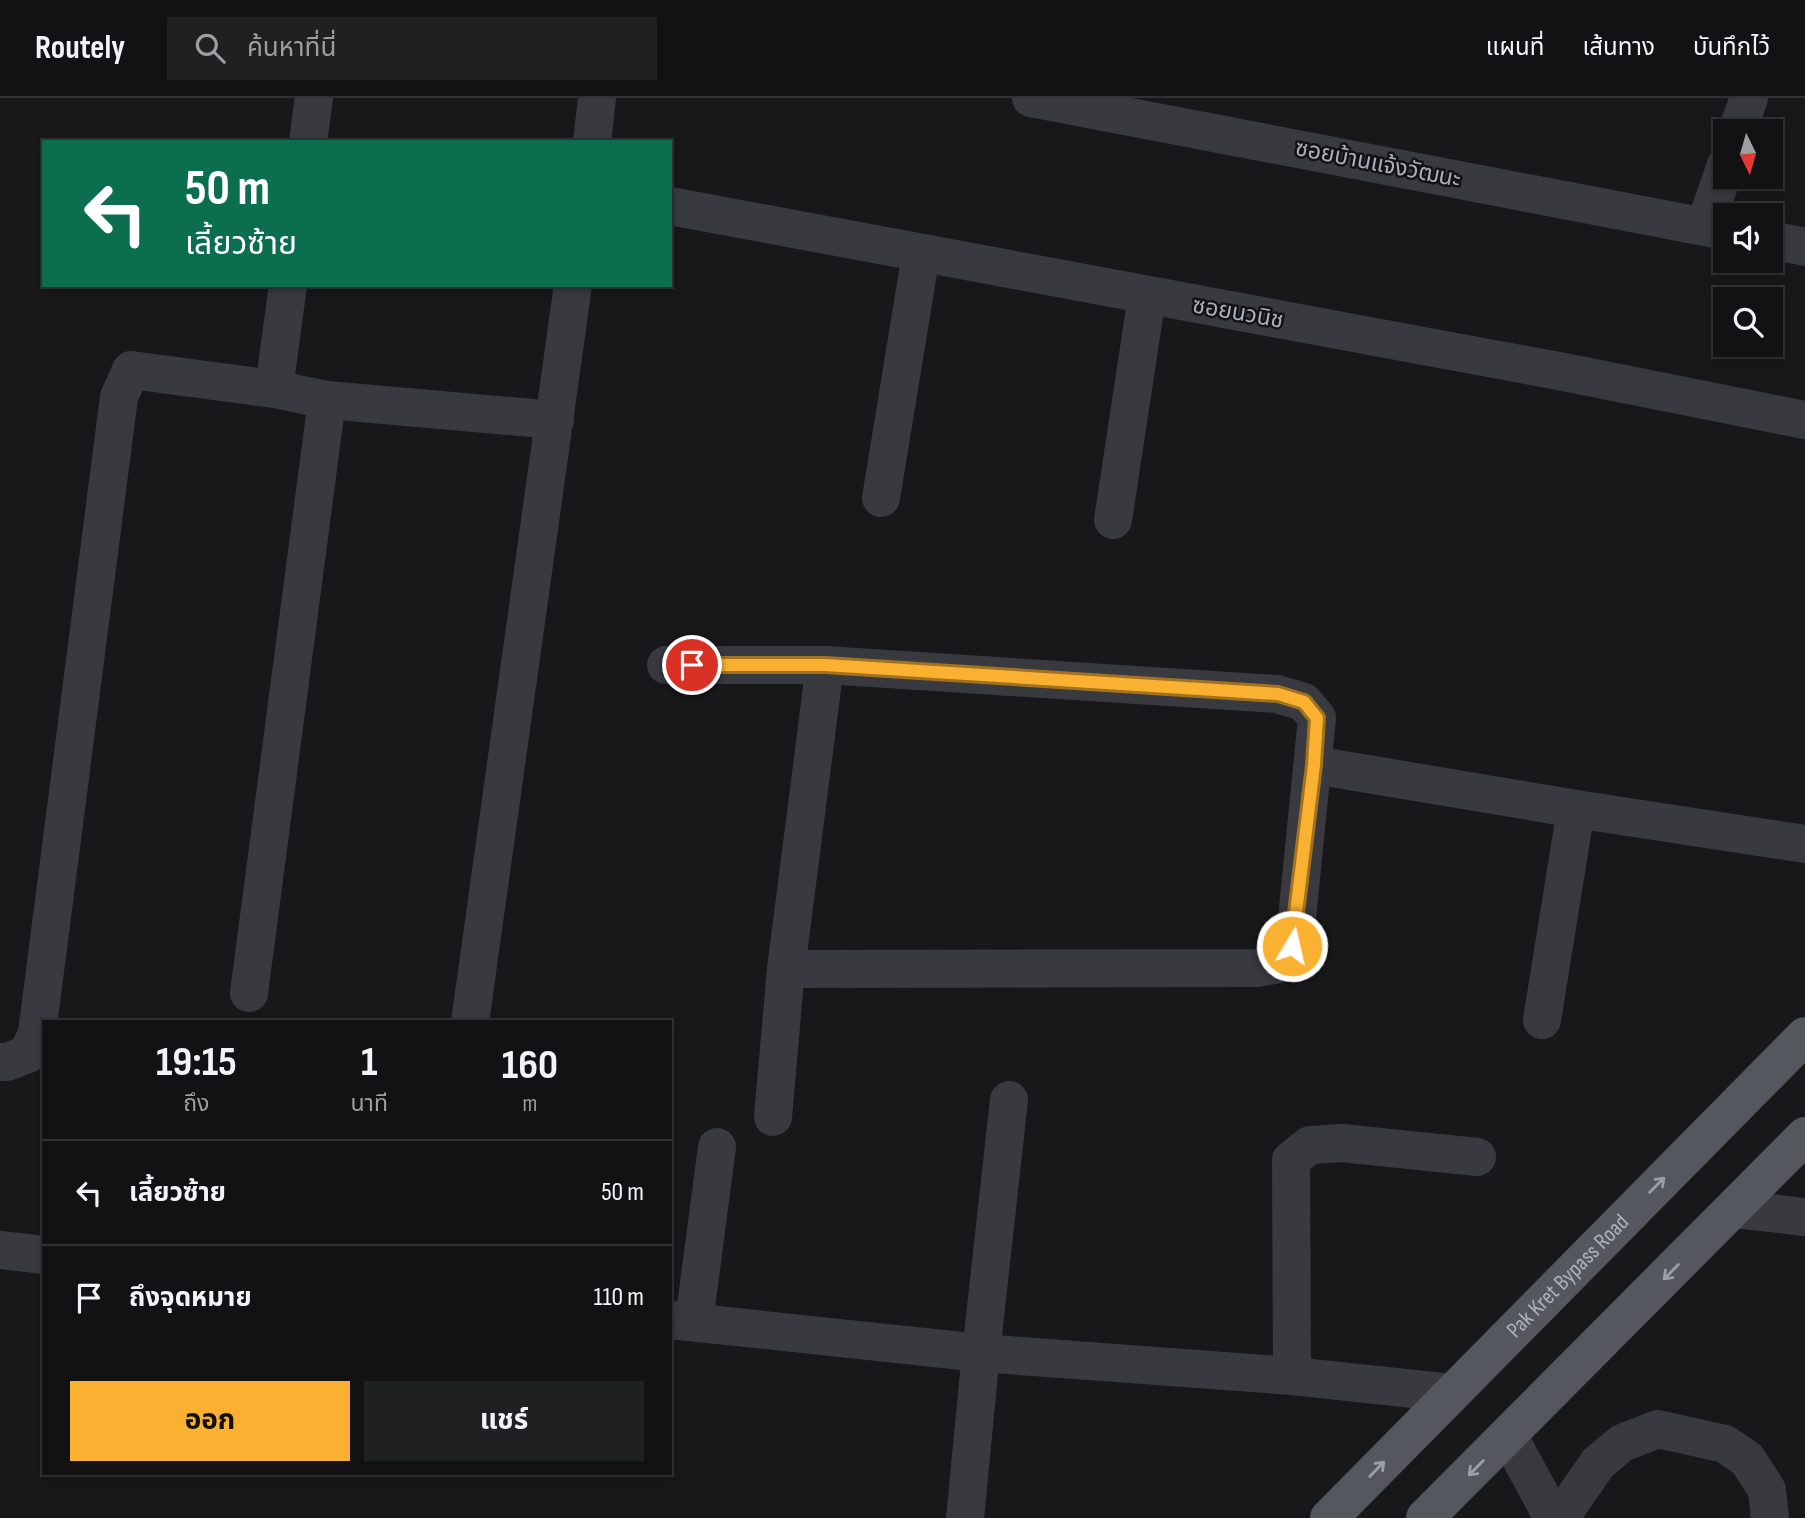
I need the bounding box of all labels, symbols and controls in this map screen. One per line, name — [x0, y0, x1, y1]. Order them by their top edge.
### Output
search box — [167, 17, 657, 80]
text: Routely — [35, 28, 125, 68]
icon: search — [191, 29, 229, 67]
text: ค้นหาที่นี่ — [247, 33, 336, 64]
text: แผนที่ — [1486, 33, 1544, 62]
text: เส้นทาง — [1582, 33, 1655, 62]
text: บันทึกไว้ — [1693, 33, 1770, 62]
north arrow — [1713, 119, 1783, 189]
map controls — [1713, 119, 1783, 357]
street label: ซอยบ้านแจ้งวัฒนะ — [1293, 134, 1463, 194]
text: 50 m — [185, 160, 270, 219]
icon: left — [70, 168, 161, 259]
button: sound — [1713, 203, 1783, 273]
text: เลี้ยวซ้าย — [185, 225, 297, 264]
button: search — [1713, 287, 1783, 357]
street label: ซอยนวนิช — [1190, 291, 1286, 335]
pin — [662, 635, 722, 695]
icon: arrive — [673, 646, 711, 684]
position arrow — [1255, 909, 1329, 983]
text: 19:15 — [156, 1037, 237, 1088]
text: 1 — [361, 1037, 377, 1088]
text: 160 — [502, 1040, 558, 1091]
text: ถึง — [183, 1090, 209, 1118]
text: นาที — [351, 1090, 388, 1118]
text: m — [523, 1090, 537, 1118]
icon: left — [70, 1174, 108, 1212]
text: 50 m — [601, 1177, 644, 1208]
one-way arrow — [1648, 1177, 1665, 1194]
text: เลี้ยวซ้าย — [129, 1178, 226, 1209]
street label: Pak Kret Bypass Road — [1501, 1208, 1635, 1344]
one-way arrow — [1663, 1263, 1680, 1280]
icon: arrive — [70, 1279, 108, 1317]
text: 110 m — [593, 1282, 644, 1313]
text: ถึงจุดหมาย — [129, 1283, 252, 1314]
button: ออก — [70, 1381, 350, 1461]
button: แชร์ — [364, 1381, 644, 1461]
one-way arrow — [1467, 1459, 1484, 1476]
one-way arrow — [1368, 1461, 1385, 1478]

